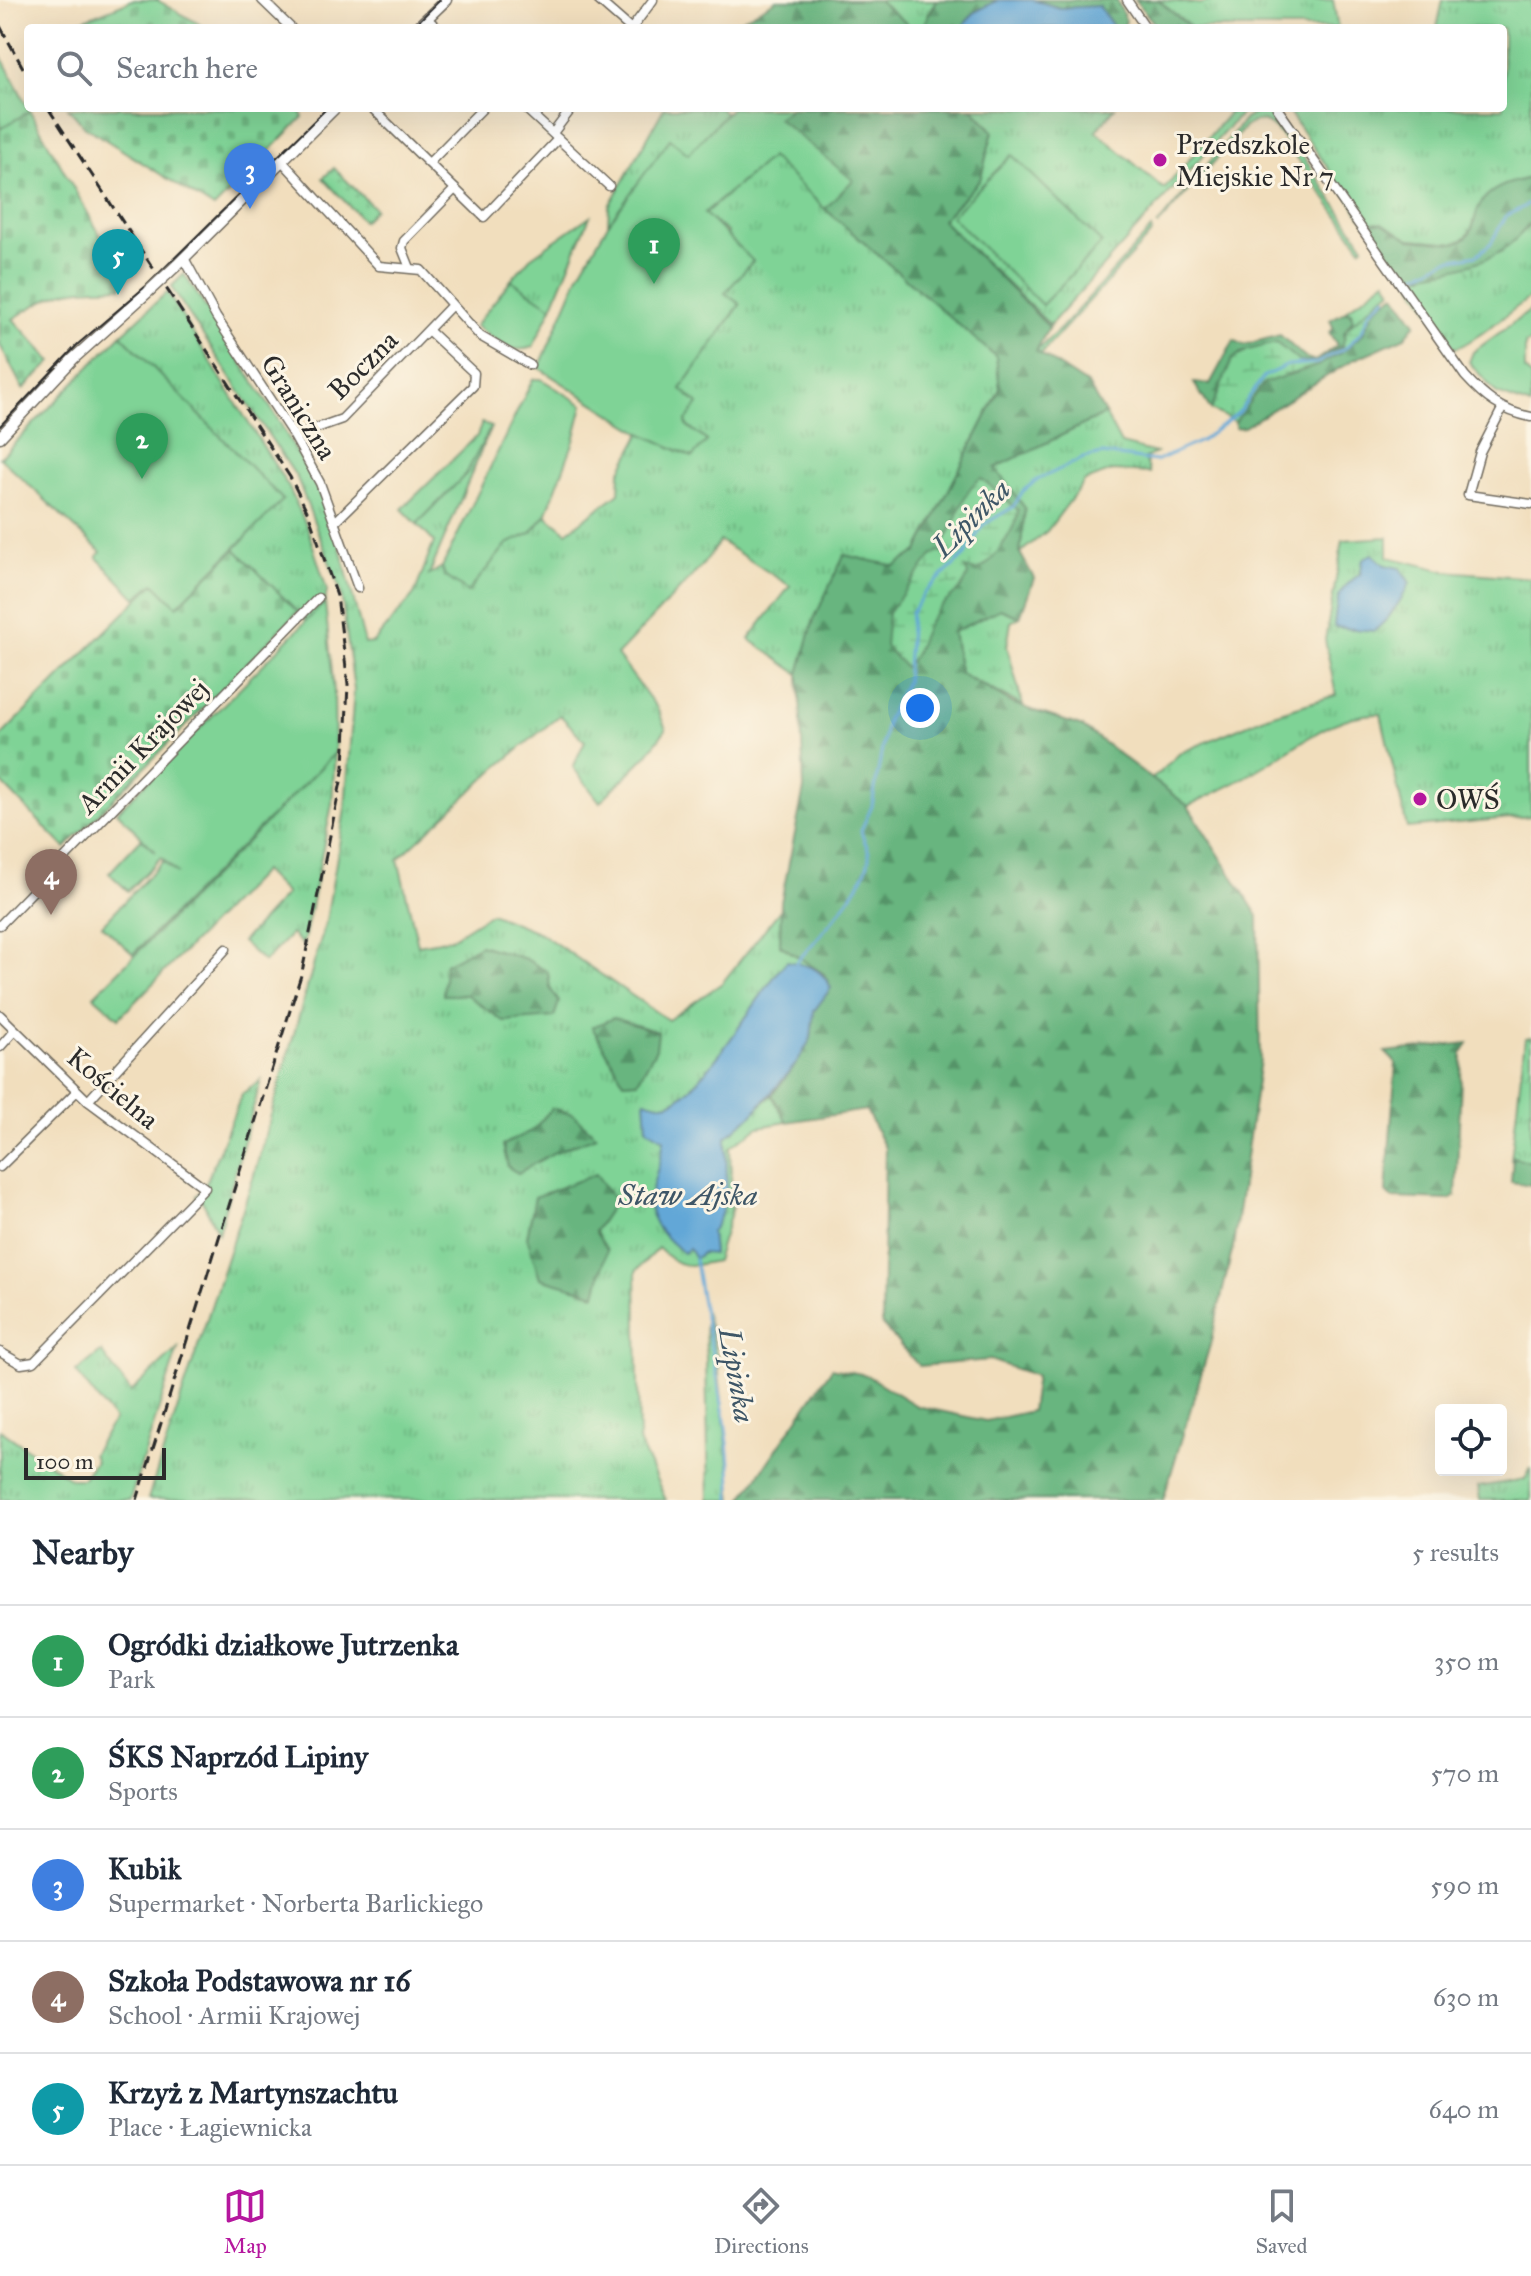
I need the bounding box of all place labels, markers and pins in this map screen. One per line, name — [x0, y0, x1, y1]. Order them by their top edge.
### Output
place label: Przedszkole Miejskie Nr 7 — [1176, 127, 1334, 194]
pin: 3 — [224, 143, 276, 209]
marker: Przedszkole Miejskie Nr 7 — [1151, 151, 1169, 169]
pin: 1 — [628, 218, 680, 284]
pin: 5 — [92, 229, 144, 295]
pin: 2 — [116, 413, 168, 479]
place label: OWŚ — [1436, 782, 1500, 817]
marker: OWŚ — [1411, 790, 1429, 808]
pin: 4 — [25, 849, 77, 915]

